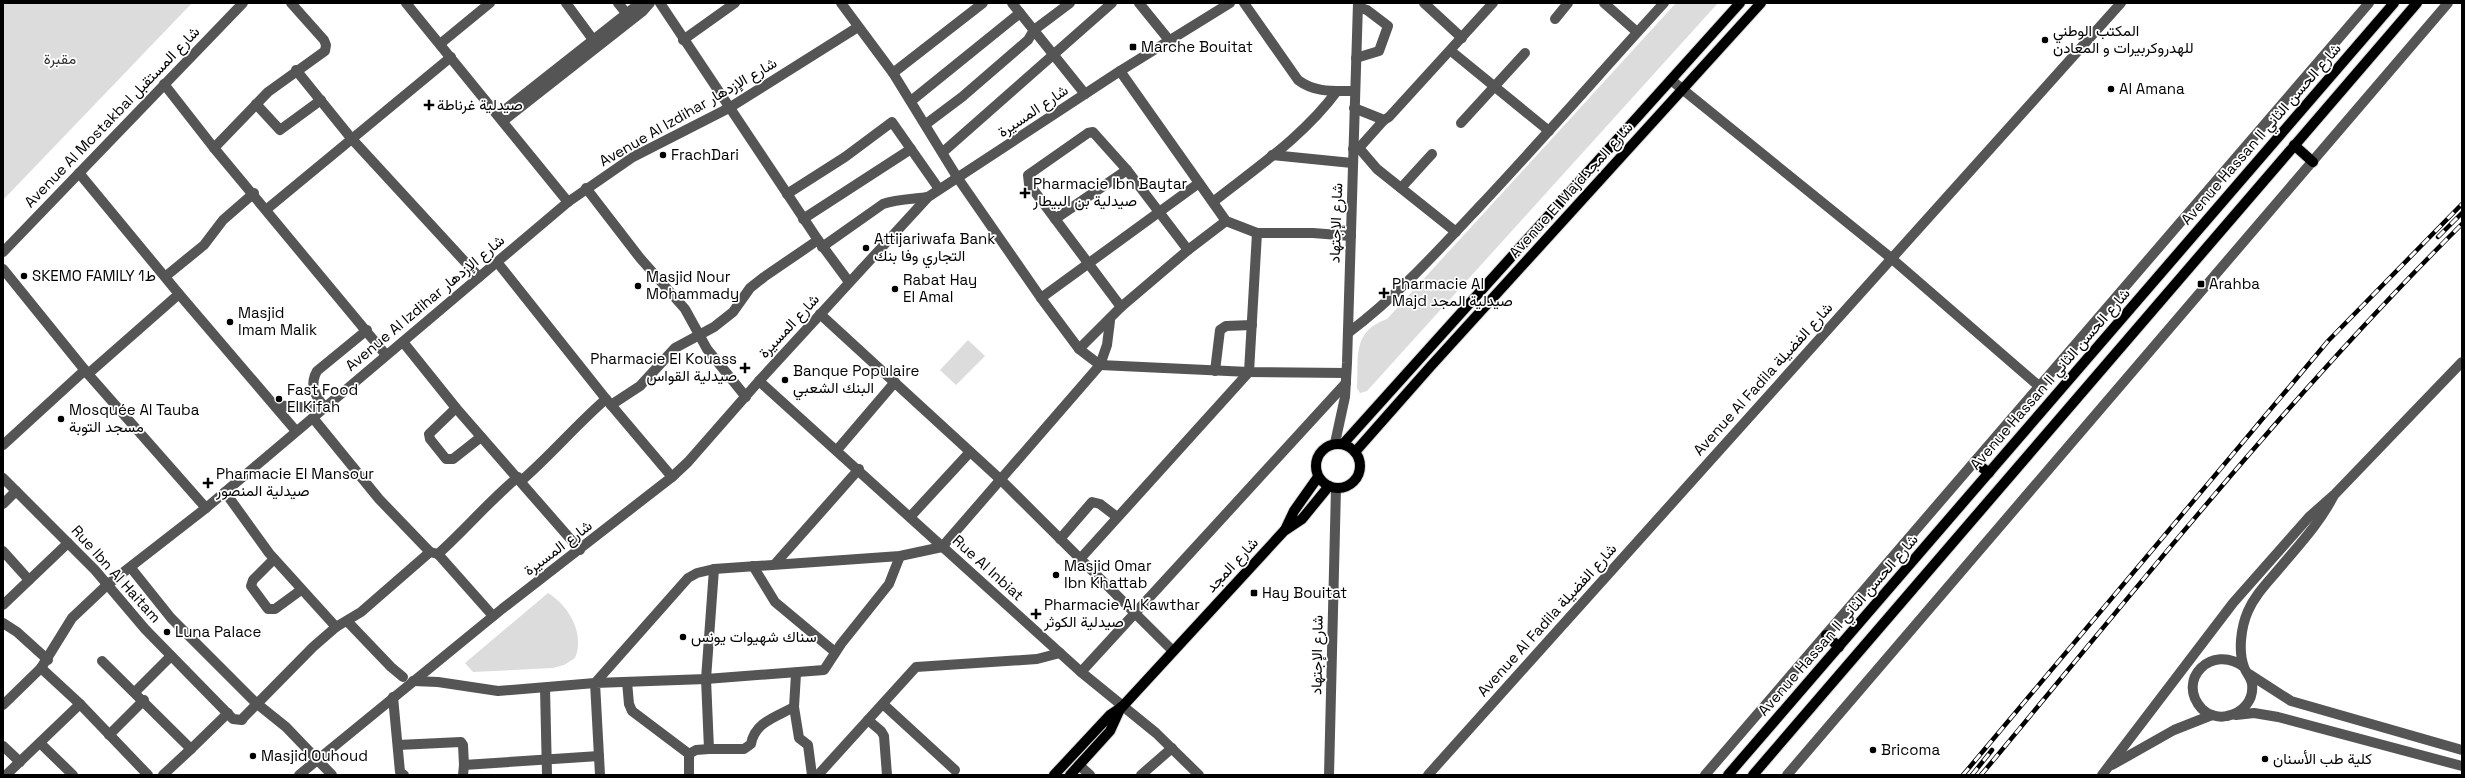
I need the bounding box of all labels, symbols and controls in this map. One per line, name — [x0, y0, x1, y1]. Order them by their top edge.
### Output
place label: المكتب الوطني للهدروكربيرات و المعادن — [2053, 21, 2194, 57]
street label: Avenue Al Mostakbal شارع المستقبل — [20, 22, 205, 213]
marker: المكتب الوطني للهدروكربيرات و المعادن — [2040, 35, 2050, 45]
place label: Marche Bouitat — [1141, 37, 1253, 56]
street label: Avenue Hassan II شارع الحسن الثاني — [2176, 39, 2348, 231]
marker: Marche Bouitat — [1128, 42, 1138, 52]
park label: مقبرة — [44, 49, 76, 68]
street label: Avenue Al Izdihar شارع الإزدهار — [595, 53, 781, 172]
place label: Al Amana — [2119, 79, 2185, 98]
street label: شارع المسيرة — [994, 80, 1073, 143]
marker: Al Amana — [2106, 84, 2116, 94]
place label: صيدلية غرناطة — [437, 95, 523, 114]
marker: صيدلية غرناطة — [424, 100, 434, 110]
street label: Avenue El Majdشارع المجد — [1505, 118, 1638, 263]
place label: FrachDari — [671, 145, 739, 164]
marker: FrachDari — [658, 150, 668, 160]
place label: Pharmacie Ibn Baytar صيدلية بن البيطار — [1032, 174, 1188, 211]
street label: شارع الإجتهاد — [1325, 182, 1348, 263]
marker: Pharmacie Ibn Baytar صيدلية بن البيطار — [1020, 188, 1030, 198]
place label: Attijariwafa Bank التجاري وفا بنك — [874, 229, 995, 269]
street label: Avenue Al Izdihar شارع الإزدهار — [341, 230, 510, 376]
marker: Attijariwafa Bank التجاري وفا بنك — [861, 243, 871, 253]
place label: SKEMO FAMILY ط1 — [32, 266, 156, 285]
place label: Masjid Nour Mohammady — [646, 267, 739, 303]
place label: Rabat Hay El Amal — [903, 270, 977, 306]
marker: SKEMO FAMILY ط1 — [19, 271, 29, 281]
place label: Pharmacie Al Majd صيدلية المجد — [1392, 274, 1513, 310]
place label: Arahba — [2209, 274, 2260, 293]
marker: Arahba — [2196, 279, 2206, 289]
marker: Masjid Nour Mohammady — [633, 281, 643, 291]
marker: Rabat Hay El Amal — [890, 284, 900, 294]
street label: Avenue Hassan II شارع الحسن الثاني — [1965, 284, 2137, 476]
marker: Pharmacie Al Majd صيدلية المجد — [1379, 288, 1389, 298]
street label: شارع المسيرة — [754, 290, 825, 363]
street label: Avenue Al Fadila شارع الفضيلة — [1689, 298, 1838, 461]
place label: Masjid Imam Malik — [238, 303, 317, 339]
marker: Masjid Imam Malik — [225, 317, 235, 327]
place label: Pharmacie El Kouass صيدلية القواس — [590, 349, 737, 386]
place label: Banque Populaire البنك الشعبي — [793, 361, 920, 401]
marker: Pharmacie El Kouass صيدلية القواس — [740, 363, 750, 373]
marker: Banque Populaire البنك الشعبي — [780, 375, 790, 385]
place label: Fast Food El Kifah — [287, 380, 358, 416]
marker: Fast Food El Kifah — [274, 394, 284, 404]
place label: Mosquée Al Tauba مسجد التوبة — [69, 400, 200, 436]
marker: Mosquée Al Tauba مسجد التوبة — [56, 414, 66, 424]
place label: Pharmacie El Mansour صيدلية المنصور — [215, 464, 374, 500]
marker: Pharmacie El Mansour صيدلية المنصور — [203, 478, 213, 488]
street label: شارع المسيرة — [520, 516, 597, 581]
street label: Rue Ibn Al Haitam — [67, 521, 165, 626]
street label: Avenue Hassan II شارع الحسن الثاني — [1753, 530, 1925, 722]
street label: Rue Al Inbiat — [949, 531, 1028, 605]
street label: شارع المجد — [1201, 533, 1264, 598]
street label: Avenue Al Fadila شارع الفضيلة — [1473, 539, 1622, 702]
place label: Masjid Omar Ibn Khattab — [1064, 556, 1152, 592]
marker: Masjid Omar Ibn Khattab — [1051, 570, 1061, 580]
place label: Hay Bouitat — [1262, 583, 1347, 602]
marker: Hay Bouitat — [1249, 588, 1259, 598]
place label: Pharmacie Al Kawthar صيدلية الكوثر — [1043, 595, 1200, 631]
marker: Pharmacie Al Kawthar صيدلية الكوثر — [1031, 609, 1041, 619]
street label: شارع الإجتهاد — [1306, 615, 1329, 695]
place label: Luna Palace — [175, 622, 262, 641]
marker: Luna Palace — [162, 627, 172, 637]
place label: سناك شهيوات يونس — [691, 627, 817, 647]
marker: سناك شهيوات يونس — [678, 632, 688, 642]
place label: Bricoma — [1881, 740, 1940, 759]
marker: Bricoma — [1868, 745, 1878, 755]
place label: Masjid Ouhoud — [261, 746, 368, 765]
place label: كلية طب الأسنان — [2273, 749, 2372, 768]
marker: Masjid Ouhoud — [248, 751, 258, 761]
marker: كلية طب الأسنان — [2260, 754, 2270, 764]

